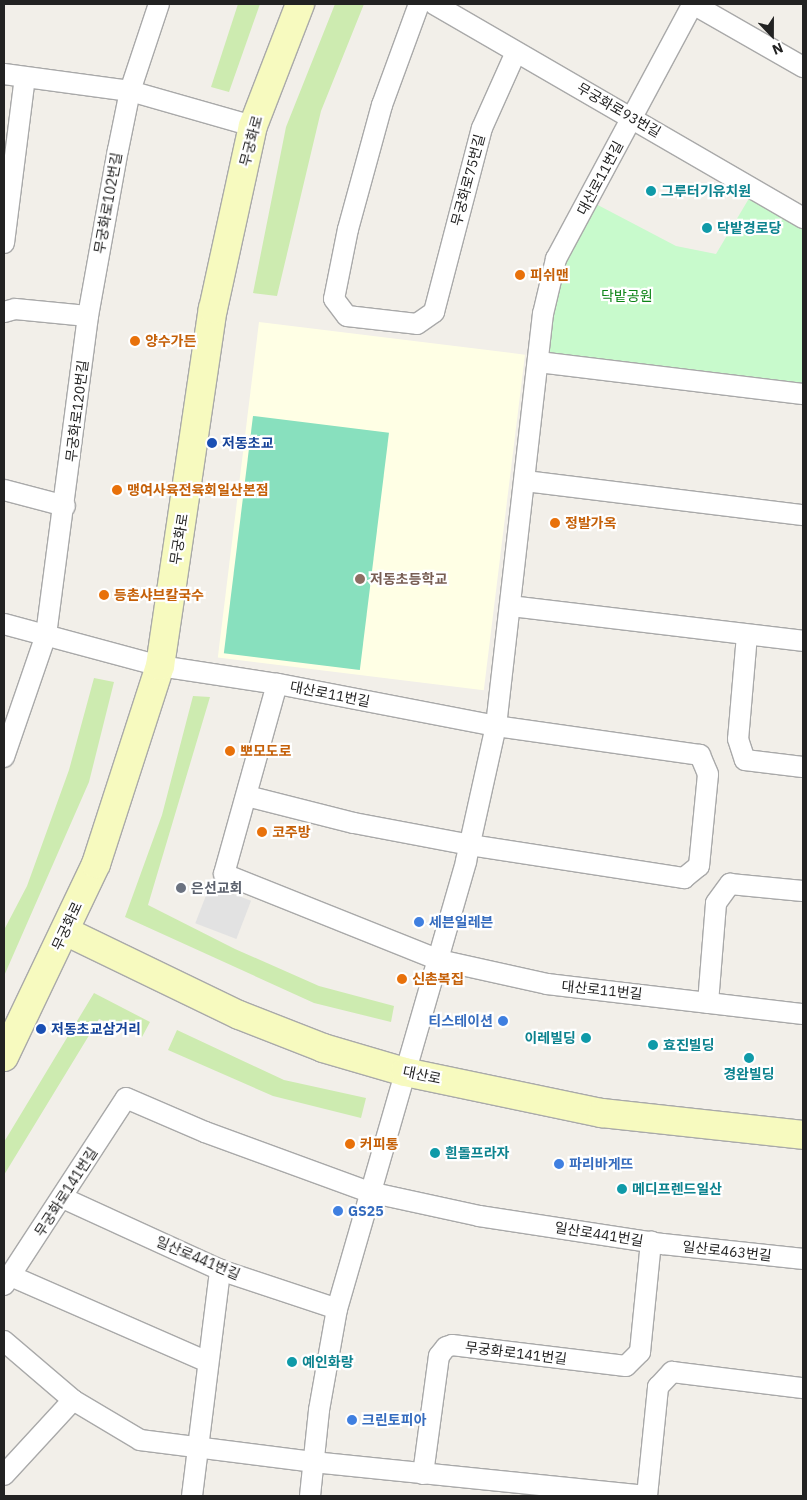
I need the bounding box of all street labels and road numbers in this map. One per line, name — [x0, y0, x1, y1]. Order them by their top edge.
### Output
street label: 무궁화로93번길 — [574, 79, 664, 141]
street label: 무궁화로 — [236, 114, 266, 168]
street label: 무궁화로75번길 — [448, 132, 488, 228]
street label: 대산로11번길 — [574, 138, 626, 218]
street label: 무궁화로102번길 — [91, 151, 125, 255]
street label: 무궁화로120번길 — [62, 359, 92, 463]
street label: 무궁화로 — [167, 512, 191, 566]
street label: 대산로11번길 — [289, 678, 371, 710]
street label: 무궁화로 — [49, 899, 85, 953]
street label: 대산로11번길 — [561, 977, 643, 1003]
street label: 대산로 — [401, 1063, 443, 1087]
street label: 무궁화로141번길 — [31, 1144, 101, 1240]
street label: 일산로441번길 — [553, 1219, 645, 1249]
street label: 일산로441번길 — [153, 1233, 243, 1283]
street label: 일산로463번길 — [682, 1238, 772, 1264]
street label: 무궁화로141번길 — [464, 1338, 568, 1368]

